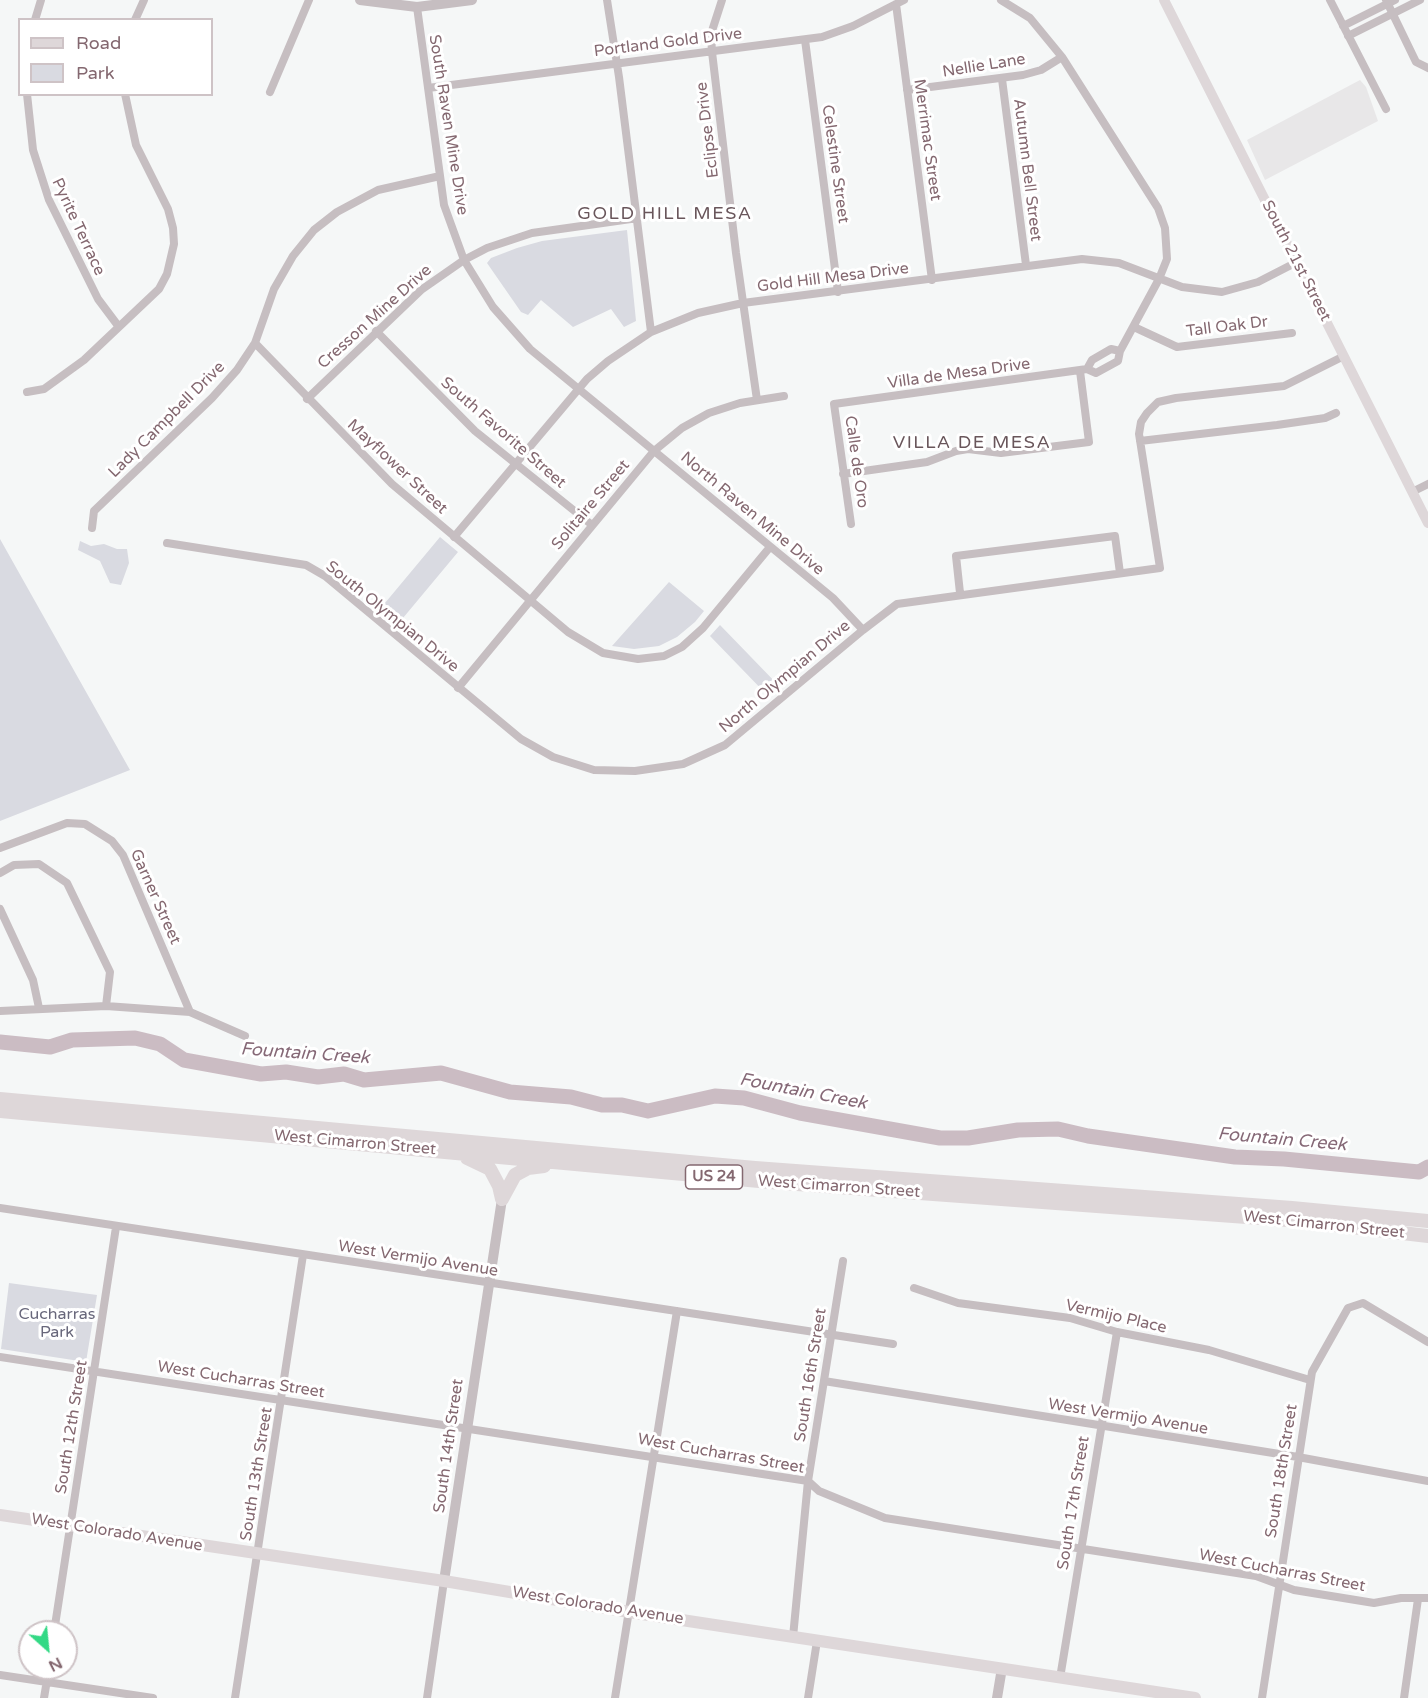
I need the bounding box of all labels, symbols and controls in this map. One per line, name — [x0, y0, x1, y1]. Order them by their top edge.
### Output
legend — [18, 18, 213, 96]
street label: Portland Gold Drive — [593, 24, 743, 62]
text: Road — [76, 32, 121, 54]
street label: South Raven Mine Drive — [424, 33, 472, 217]
street label: Nellie Lane — [941, 50, 1027, 82]
text: Park — [76, 62, 114, 84]
street label: Merrimac Street — [909, 78, 945, 202]
street label: Eclipse Drive — [693, 81, 723, 179]
street label: Autumn Bell Street — [1009, 97, 1045, 243]
street label: Celestine Street — [817, 104, 853, 224]
street label: Pyrite Terrace — [47, 175, 109, 279]
street label: South 21st Street — [1257, 197, 1335, 325]
district label: GOLD HILL MESA — [577, 203, 753, 225]
street label: Gold Hill Mesa Drive — [756, 259, 910, 297]
street label: Cresson Mine Drive — [314, 261, 436, 373]
street label: Tall Oak Dr — [1185, 312, 1269, 342]
street label: Villa de Mesa Drive — [886, 354, 1032, 394]
street label: Lady Campbell Drive — [105, 358, 229, 482]
street label: South Favorite Street — [436, 373, 570, 493]
street label: Calle de Oro — [840, 415, 872, 509]
street label: Mayflower Street — [343, 416, 451, 518]
district label: VILLA DE MESA — [893, 432, 1051, 454]
street label: North Raven Mine Drive — [676, 448, 828, 580]
street label: Solitaire Street — [548, 456, 634, 554]
street label: South Olympian Drive — [322, 557, 462, 677]
street label: North Olympian Drive — [716, 617, 854, 737]
street label: Garner Street — [125, 846, 185, 948]
water label: Fountain Creek — [240, 1039, 370, 1069]
water label: Fountain Creek — [738, 1069, 868, 1115]
water label: Fountain Creek — [1217, 1124, 1347, 1156]
street label: West Cimarron Street — [273, 1126, 437, 1160]
road number: US 24 — [686, 1165, 742, 1189]
street label: West Cimarron Street — [757, 1172, 921, 1202]
street label: West Cimarron Street — [1242, 1207, 1406, 1243]
street label: West Vermijo Avenue — [337, 1237, 499, 1281]
street label: Vermijo Place — [1064, 1296, 1168, 1338]
park label: Cucharras Park — [19, 1305, 95, 1343]
street label: South 16th Street — [791, 1307, 831, 1443]
street label: West Cucharras Street — [156, 1357, 326, 1403]
street label: South 12th Street — [52, 1359, 92, 1495]
street label: South 14th Street — [430, 1378, 468, 1514]
street label: West Vermijo Avenue — [1047, 1395, 1209, 1439]
street label: South 18th Street — [1262, 1403, 1302, 1539]
street label: South 13th Street — [237, 1406, 277, 1542]
street label: West Cucharras Street — [636, 1430, 806, 1478]
street label: South 17th Street — [1054, 1435, 1094, 1571]
street label: West Colorado Avenue — [30, 1510, 204, 1556]
street label: West Cucharras Street — [1197, 1545, 1367, 1597]
street label: West Colorado Avenue — [511, 1583, 685, 1629]
north arrow — [18, 1620, 78, 1680]
text: N — [45, 1652, 66, 1676]

